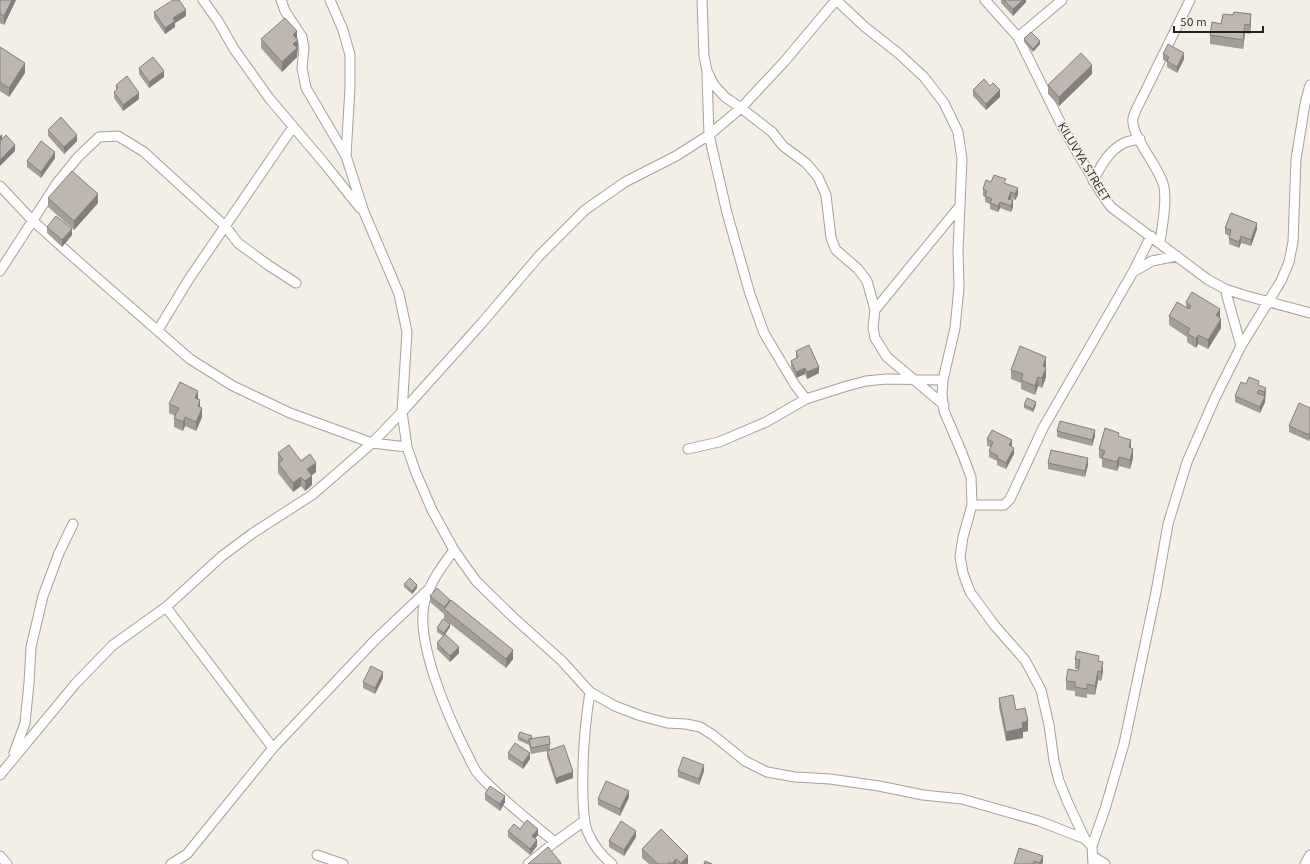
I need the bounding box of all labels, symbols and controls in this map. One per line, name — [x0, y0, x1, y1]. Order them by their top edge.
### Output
scale bar — [1174, 8, 1263, 34]
text: 50 m — [1180, 15, 1207, 28]
street label: KILUVYA STREET — [1056, 120, 1113, 204]

